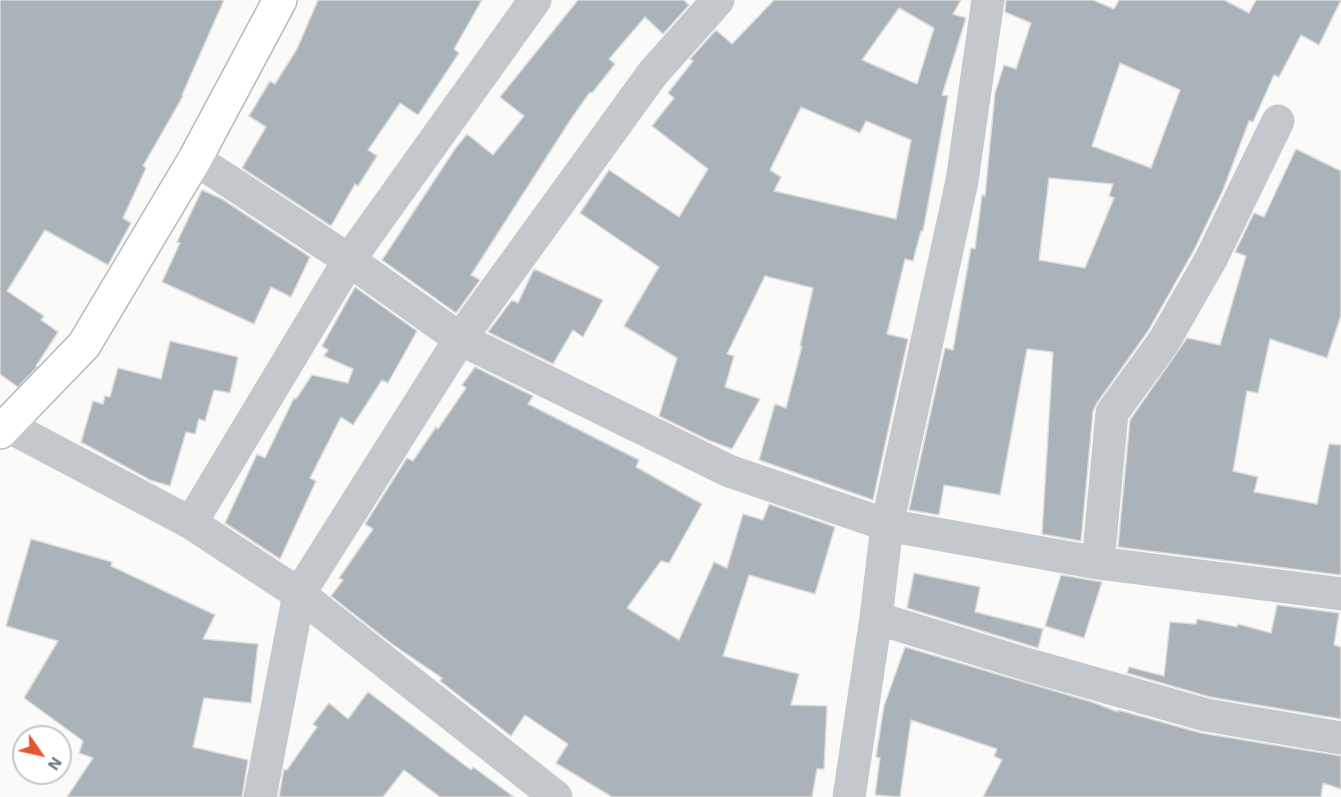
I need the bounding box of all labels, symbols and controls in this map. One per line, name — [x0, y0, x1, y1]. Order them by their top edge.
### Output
north arrow — [12, 725, 72, 785]
text: N — [45, 754, 67, 774]

